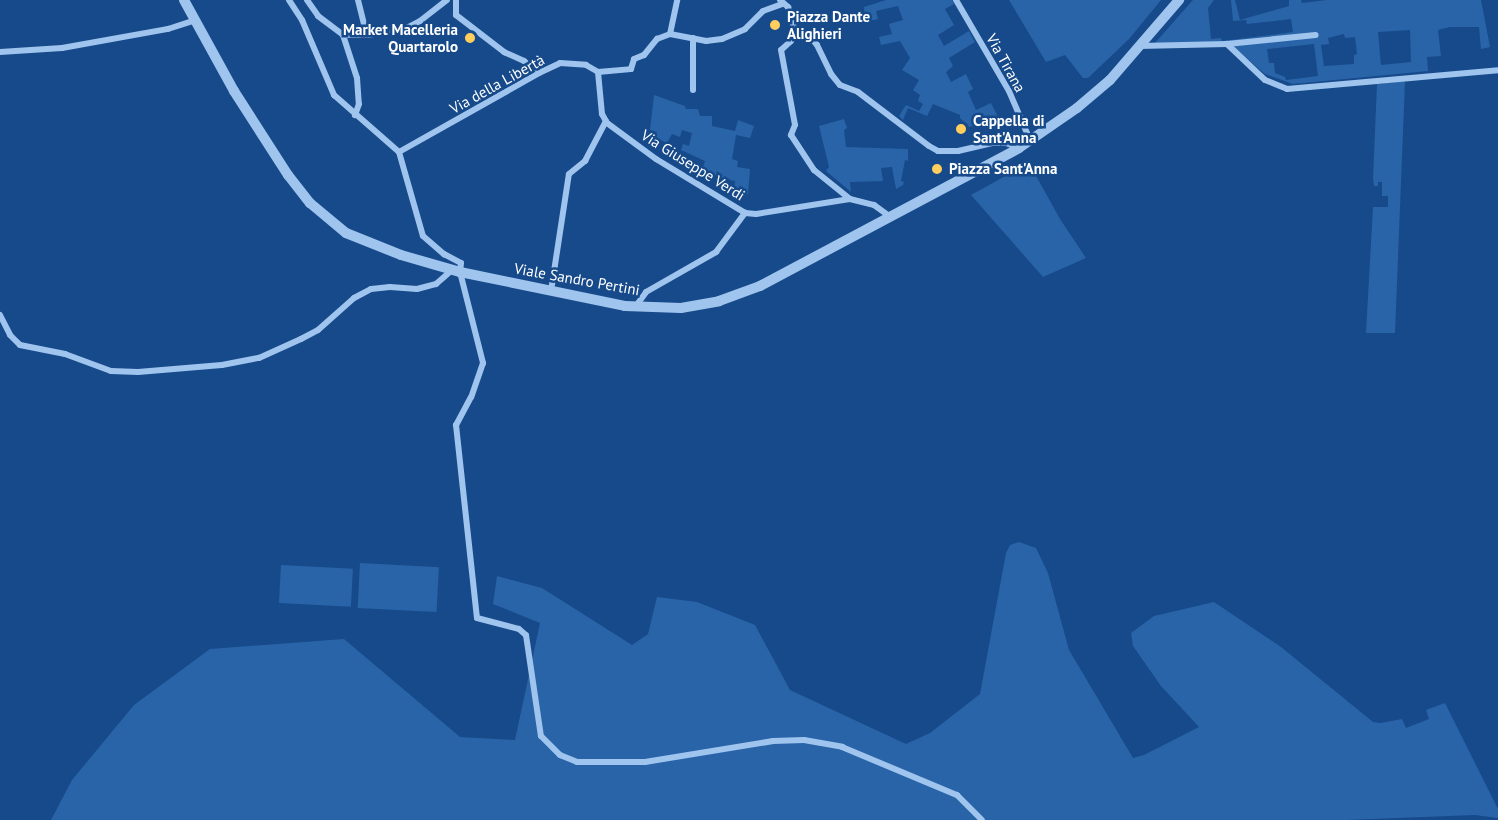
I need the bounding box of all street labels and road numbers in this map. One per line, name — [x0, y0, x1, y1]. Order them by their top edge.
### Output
street label: Via Tirana — [982, 30, 1030, 96]
street label: Via della Libertà — [447, 51, 547, 117]
street label: Via Giuseppe Verdi — [638, 126, 748, 204]
street label: Viale Sandro Pertini — [513, 259, 641, 299]

